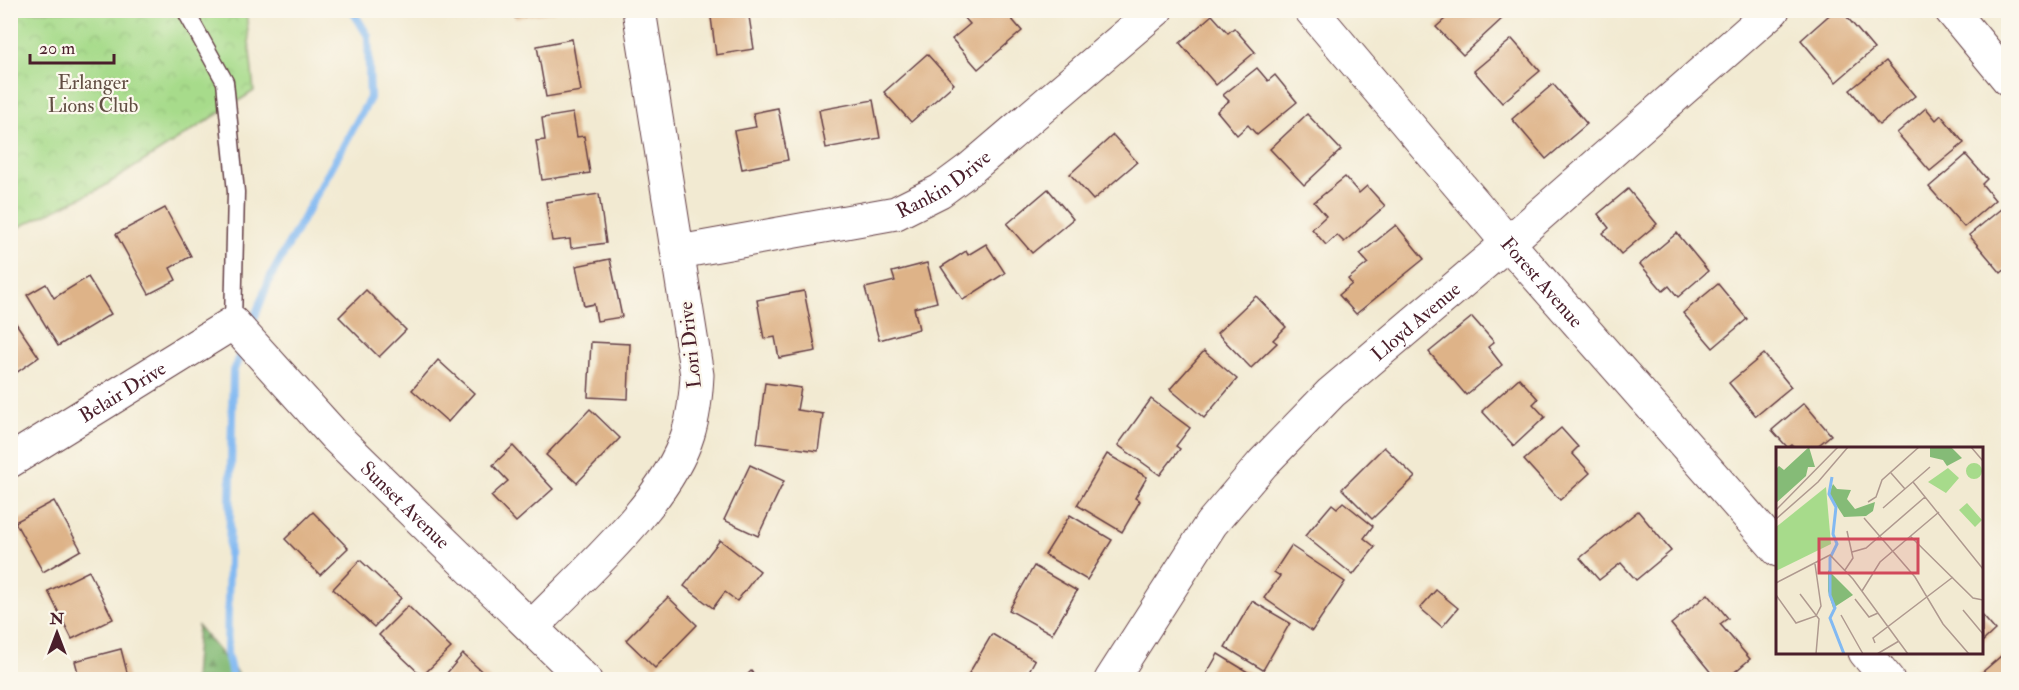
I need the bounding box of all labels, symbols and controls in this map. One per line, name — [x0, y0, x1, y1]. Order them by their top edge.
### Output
scale bar — [30, 27, 114, 65]
text: 20 m — [39, 37, 75, 60]
park label: Erlanger Lions Club — [48, 70, 138, 118]
street label: Rankin Drive — [892, 144, 996, 224]
street label: Forest Avenue — [1496, 231, 1589, 333]
street label: Lloyd Avenue — [1366, 276, 1466, 366]
street label: Lori Drive — [673, 300, 707, 390]
street label: Belair Drive — [74, 355, 170, 428]
inset map — [1776, 447, 1983, 654]
street label: Sunset Avenue — [355, 456, 456, 554]
north arrow — [27, 603, 87, 663]
text: N — [49, 609, 65, 629]

